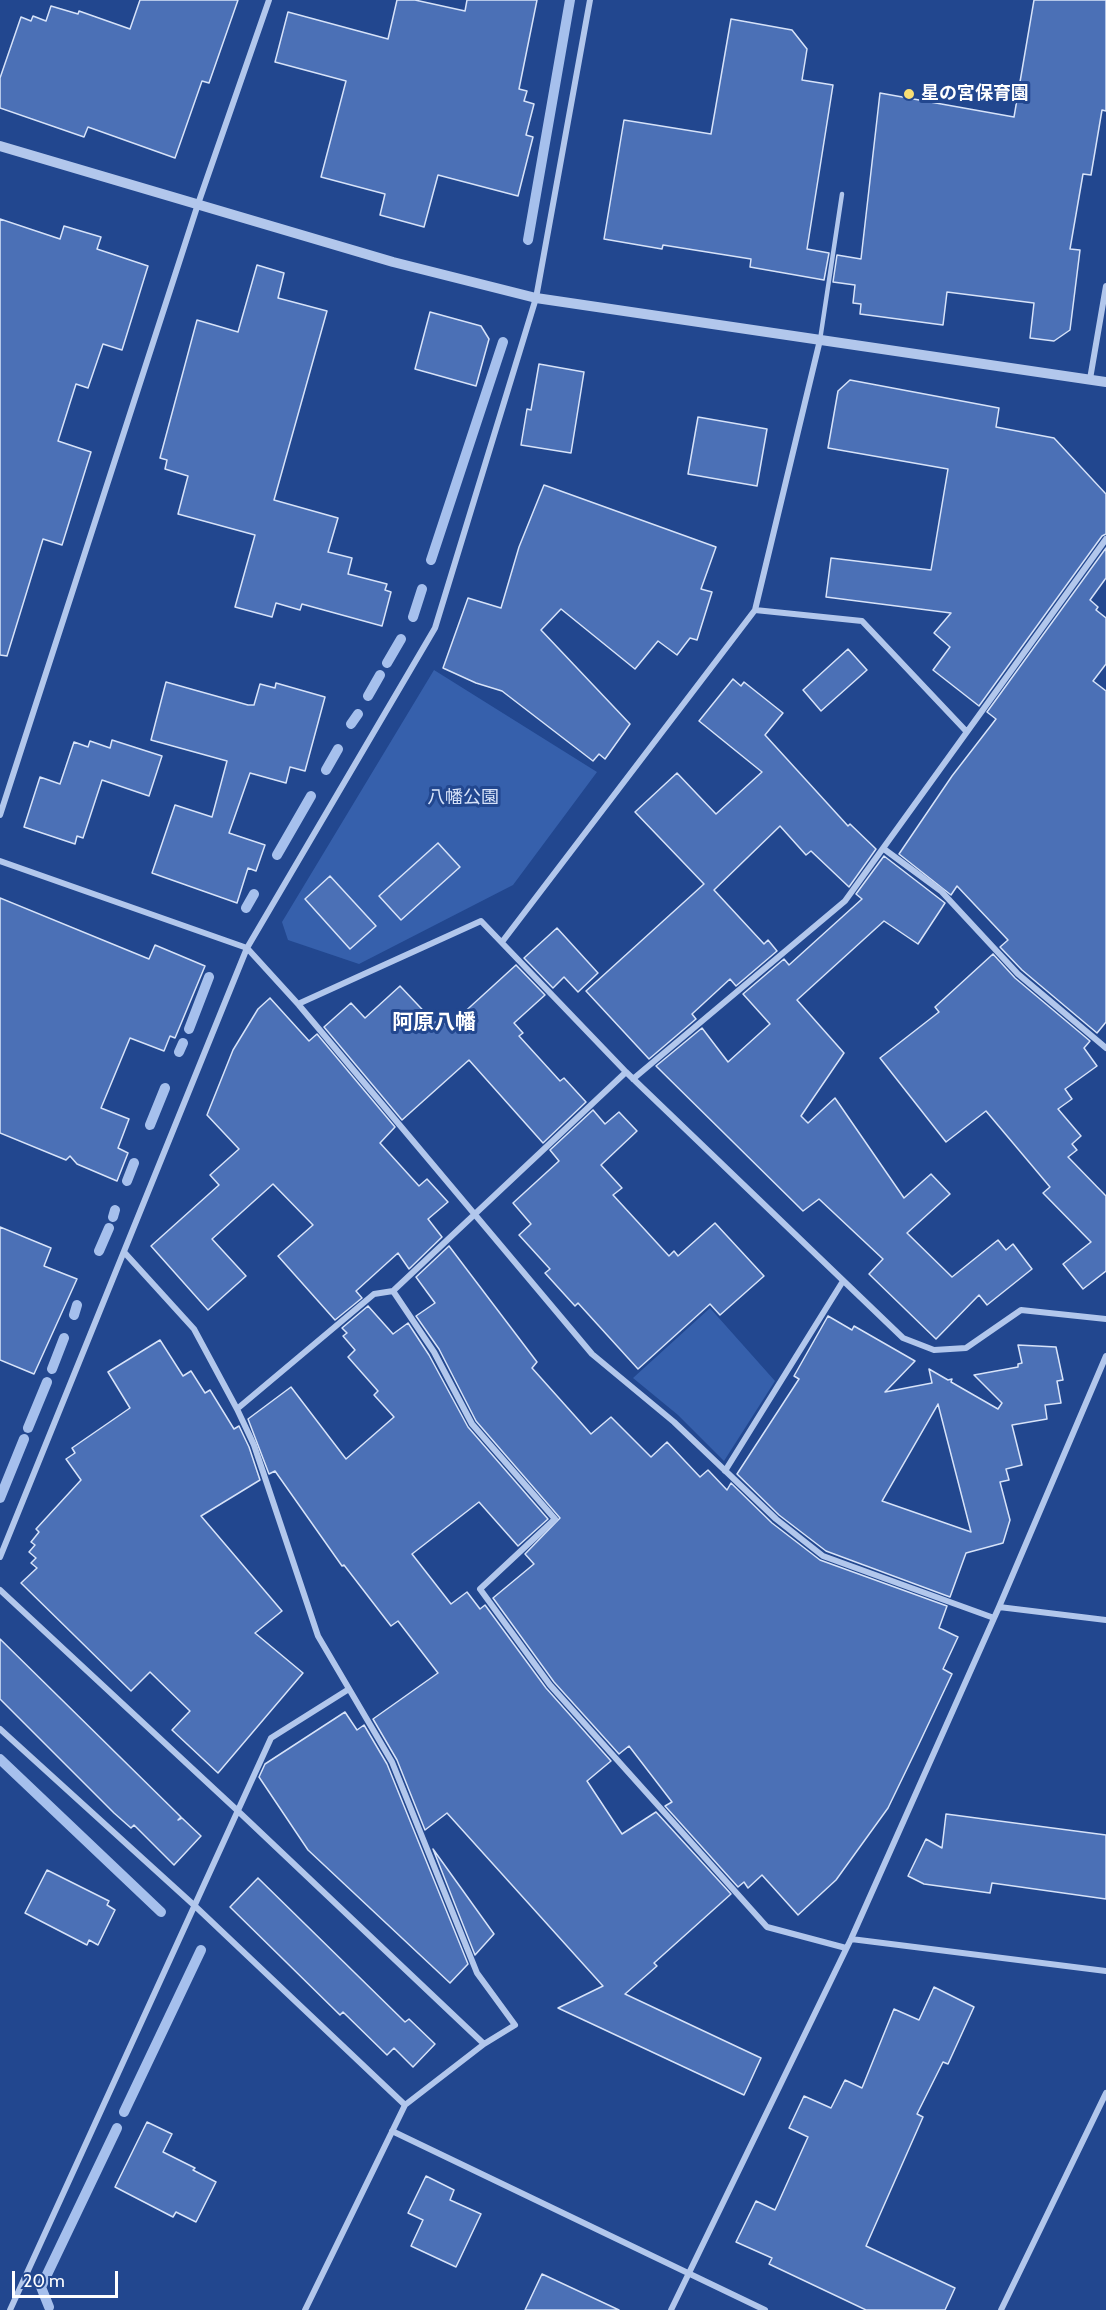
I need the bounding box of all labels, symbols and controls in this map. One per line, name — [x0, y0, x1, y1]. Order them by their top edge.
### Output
place label: 星の宮保育園 — [921, 83, 1029, 105]
marker: 星の宮保育園 — [902, 87, 916, 101]
park label: 八幡公園 — [427, 787, 499, 809]
district label: 阿原八幡 — [392, 1010, 476, 1036]
scale bar — [15, 2259, 122, 2297]
text: 20 m — [23, 2270, 65, 2292]

